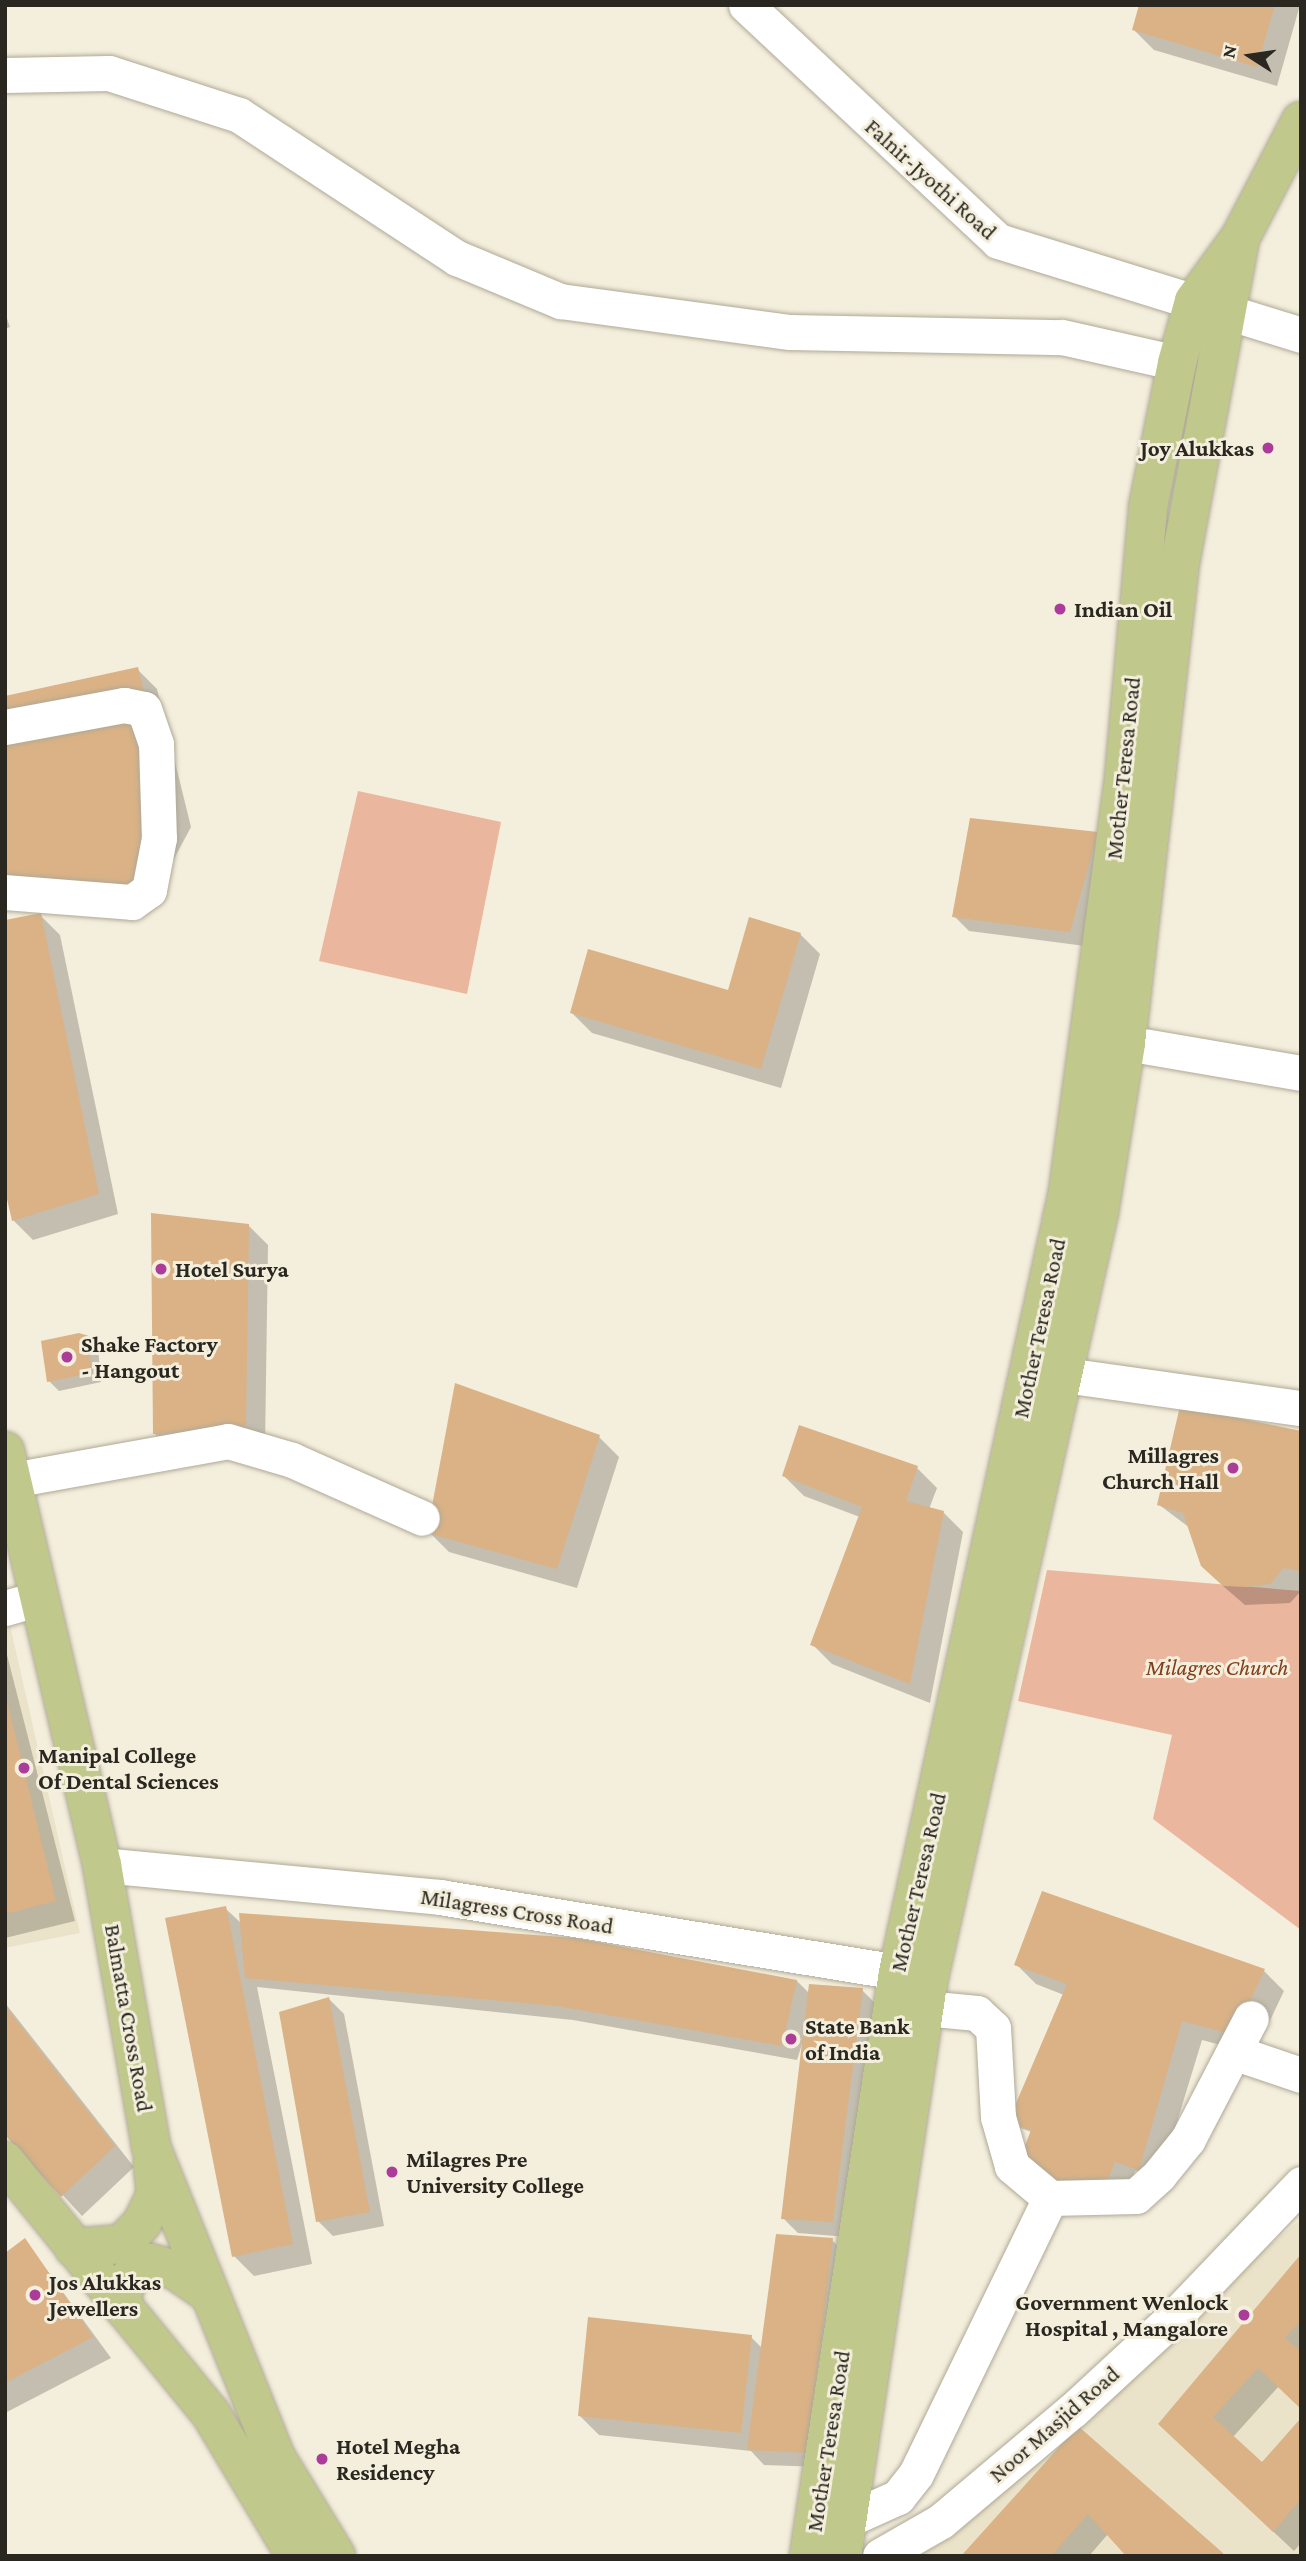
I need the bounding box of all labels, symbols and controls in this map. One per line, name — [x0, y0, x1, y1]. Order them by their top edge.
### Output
north arrow — [1215, 21, 1285, 91]
text: N — [1217, 43, 1241, 60]
street label: Falnir-Jyothi Road — [859, 113, 1003, 245]
place label: Joy Alukkas — [1140, 434, 1254, 462]
marker: Joy Alukkas — [1260, 440, 1276, 456]
place label: Indian Oil — [1074, 595, 1172, 623]
marker: Indian Oil — [1052, 601, 1068, 617]
street label: Mother Teresa Road — [1100, 675, 1146, 861]
street label: Mother Teresa Road — [1006, 1236, 1072, 1420]
place label: Hotel Surya — [175, 1255, 289, 1283]
marker: Hotel Surya — [153, 1261, 169, 1277]
place label: Shake Factory - Hangout — [81, 1330, 218, 1384]
marker: Shake Factory - Hangout — [59, 1349, 75, 1365]
place label: Millagres Church Hall — [1102, 1441, 1219, 1495]
marker: Millagres Church Hall — [1225, 1460, 1241, 1476]
park label: Milagres Church — [1146, 1653, 1288, 1681]
place label: Manipal College Of Dental Sciences — [38, 1741, 219, 1795]
marker: Manipal College Of Dental Sciences — [16, 1760, 32, 1776]
street label: Mother Teresa Road — [884, 1790, 952, 1974]
street label: Milagress Cross Road — [419, 1882, 615, 1940]
street label: Balmatta Cross Road — [99, 1922, 159, 2114]
place label: State Bank of India — [805, 2012, 909, 2066]
marker: State Bank of India — [783, 2031, 799, 2047]
place label: Milagres Pre University College — [406, 2145, 584, 2199]
marker: Milagres Pre University College — [384, 2164, 400, 2180]
place label: Jos Alukkas Jewellers — [49, 2268, 161, 2322]
marker: Jos Alukkas Jewellers — [27, 2287, 43, 2303]
place label: Government Wenlock Hospital , Mangalore — [1015, 2288, 1228, 2342]
marker: Government Wenlock Hospital , Mangalore — [1234, 2305, 1254, 2325]
street label: Mother Teresa Road — [800, 2348, 856, 2534]
street label: Noor Masjid Road — [983, 2360, 1125, 2488]
place label: Hotel Megha Residency — [336, 2432, 460, 2486]
marker: Hotel Megha Residency — [314, 2451, 330, 2467]

